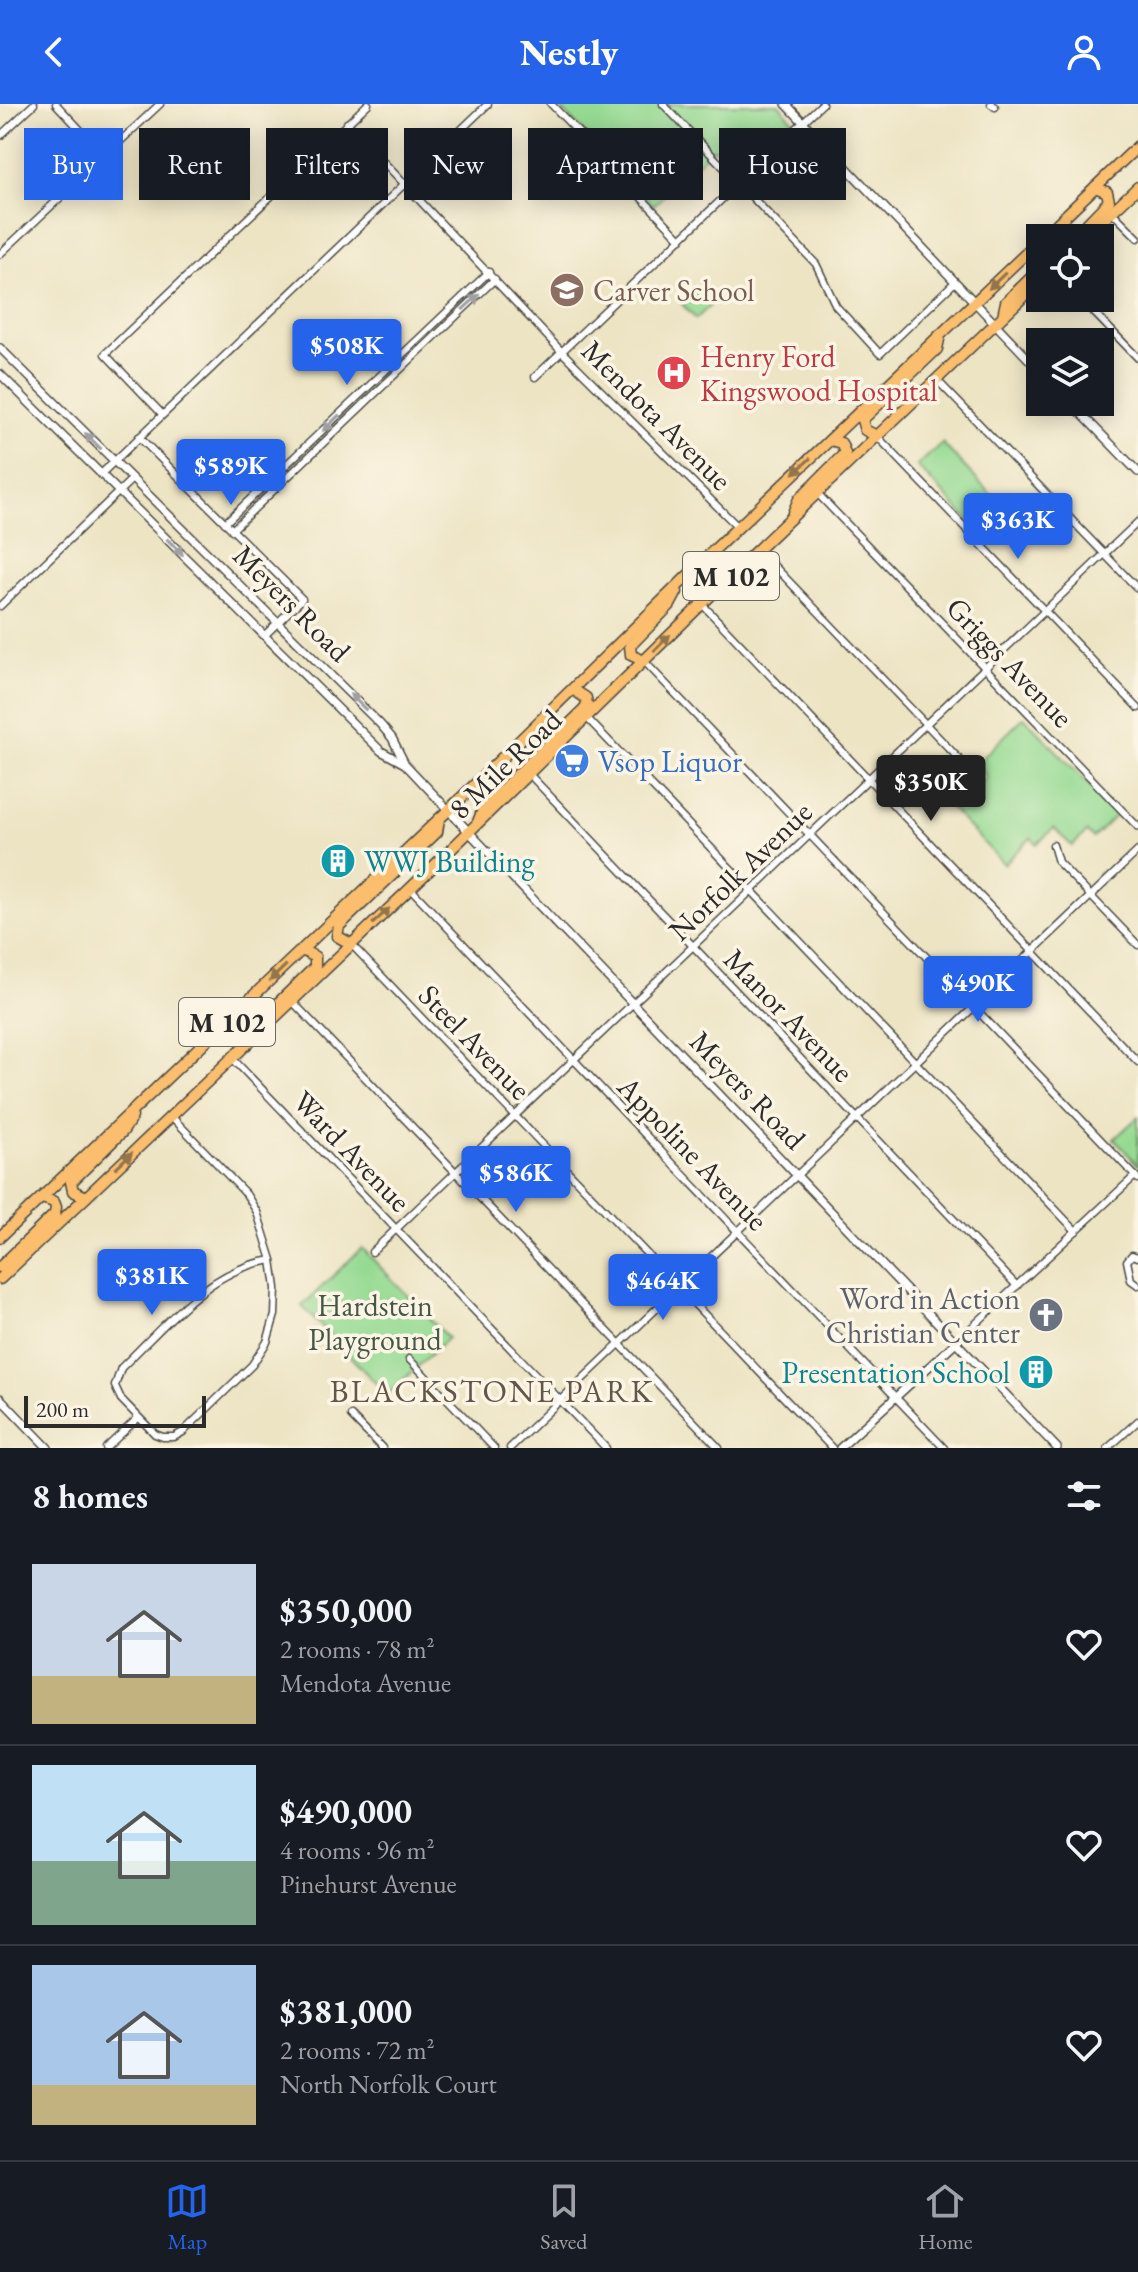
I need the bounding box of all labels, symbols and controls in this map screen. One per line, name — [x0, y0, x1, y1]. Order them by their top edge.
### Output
text: Nestly — [520, 29, 618, 76]
icon: back — [32, 30, 76, 74]
icon: person — [1062, 30, 1106, 74]
chip: Buy — [24, 128, 123, 200]
chip: Rent — [139, 128, 250, 200]
chip: Filters — [266, 128, 388, 200]
chip: New — [404, 128, 512, 200]
chip: Apartment — [528, 128, 703, 200]
chip: House — [719, 128, 846, 200]
map controls — [1026, 224, 1114, 416]
button: locate — [1026, 224, 1114, 312]
school or university icon: Carver School — [548, 271, 586, 309]
place label: Carver School — [593, 271, 754, 310]
one-way arrow — [987, 272, 1006, 290]
one-way arrow — [461, 294, 480, 312]
pin: $508K — [291, 319, 403, 387]
text: $508K — [310, 328, 384, 362]
button: layers — [1026, 328, 1114, 416]
street label: Mendota Avenue — [573, 331, 741, 499]
place label: Henry Ford Kingswood Hospital — [700, 337, 937, 410]
hospital icon: Henry Ford Kingswood Hospital — [655, 354, 693, 392]
one-way arrow — [322, 413, 341, 431]
one-way arrow — [84, 432, 103, 451]
pin: $589K — [175, 439, 287, 507]
text: $589K — [194, 448, 268, 482]
one-way arrow — [793, 457, 812, 475]
pin: $363K — [962, 493, 1074, 561]
text: $363K — [981, 502, 1055, 536]
street label: Meyers Road — [225, 536, 360, 671]
one-way arrow — [165, 537, 184, 556]
road number: M 102 — [683, 552, 779, 600]
street label: Griggs Avenue — [938, 588, 1082, 736]
one-way arrow — [652, 634, 671, 653]
one-way arrow — [349, 693, 368, 712]
street label: 8 Mile Road — [440, 700, 570, 828]
supermarket icon: Vsop Liquor — [553, 742, 591, 780]
place label: Vsop Liquor — [598, 742, 742, 781]
pin: $350K — [875, 755, 987, 823]
text: $350K — [894, 764, 968, 798]
street label: Norfolk Avenue — [660, 793, 820, 949]
building icon: WWJ Building — [319, 842, 357, 880]
place label: WWJ Building — [364, 842, 535, 881]
one-way arrow — [371, 908, 390, 926]
street label: Manor Avenue — [716, 940, 862, 1090]
pin: $490K — [922, 956, 1034, 1024]
one-way arrow — [269, 963, 288, 982]
text: $490K — [941, 965, 1015, 999]
street label: Steel Avenue — [410, 976, 540, 1108]
road number: M 102 — [179, 998, 275, 1046]
street label: Meyers Road — [682, 1022, 815, 1158]
street label: Appoline Avenue — [609, 1067, 777, 1239]
street label: Ward Avenue — [285, 1082, 419, 1220]
pin: $586K — [460, 1146, 572, 1214]
one-way arrow — [114, 1152, 133, 1170]
text: $586K — [479, 1155, 553, 1189]
pin: $381K — [96, 1249, 208, 1317]
pin: $464K — [607, 1254, 719, 1322]
text: $381K — [115, 1258, 189, 1292]
text: $464K — [626, 1263, 700, 1297]
place label: Word in Action Christian Center — [826, 1279, 1020, 1352]
park label: Hardstein Playground — [308, 1286, 442, 1359]
church icon: Word in Action Christian Center — [1027, 1296, 1065, 1334]
place label: Presentation School — [782, 1353, 1010, 1392]
building icon: Presentation School — [1017, 1353, 1055, 1391]
district label: BLACKSTONE PARK — [330, 1370, 654, 1412]
scale bar — [24, 1392, 206, 1428]
text: 200 m — [36, 1395, 89, 1424]
text: 8 homes — [32, 1474, 148, 1518]
icon: filters — [1062, 1474, 1106, 1518]
text: $350,000 — [280, 1588, 412, 1632]
icon: home — [96, 1596, 192, 1692]
icon: heart — [1062, 1622, 1106, 1666]
text: 2 rooms · 78 m² — [280, 1632, 435, 1666]
text: Mendota Avenue — [280, 1666, 451, 1700]
text: $490,000 — [280, 1789, 412, 1833]
icon: home — [96, 1797, 192, 1893]
icon: heart — [1062, 1823, 1106, 1867]
text: 4 rooms · 96 m² — [280, 1833, 435, 1867]
text: Pinehurst Avenue — [280, 1867, 457, 1901]
text: $381,000 — [280, 1989, 412, 2033]
icon: home — [96, 1997, 192, 2093]
icon: heart — [1062, 2023, 1106, 2067]
text: 2 rooms · 72 m² — [280, 2033, 435, 2067]
text: North Norfolk Court — [280, 2067, 497, 2101]
tab: Map — [165, 2179, 209, 2256]
tab: Saved — [540, 2179, 587, 2256]
tab: Home — [918, 2179, 973, 2256]

